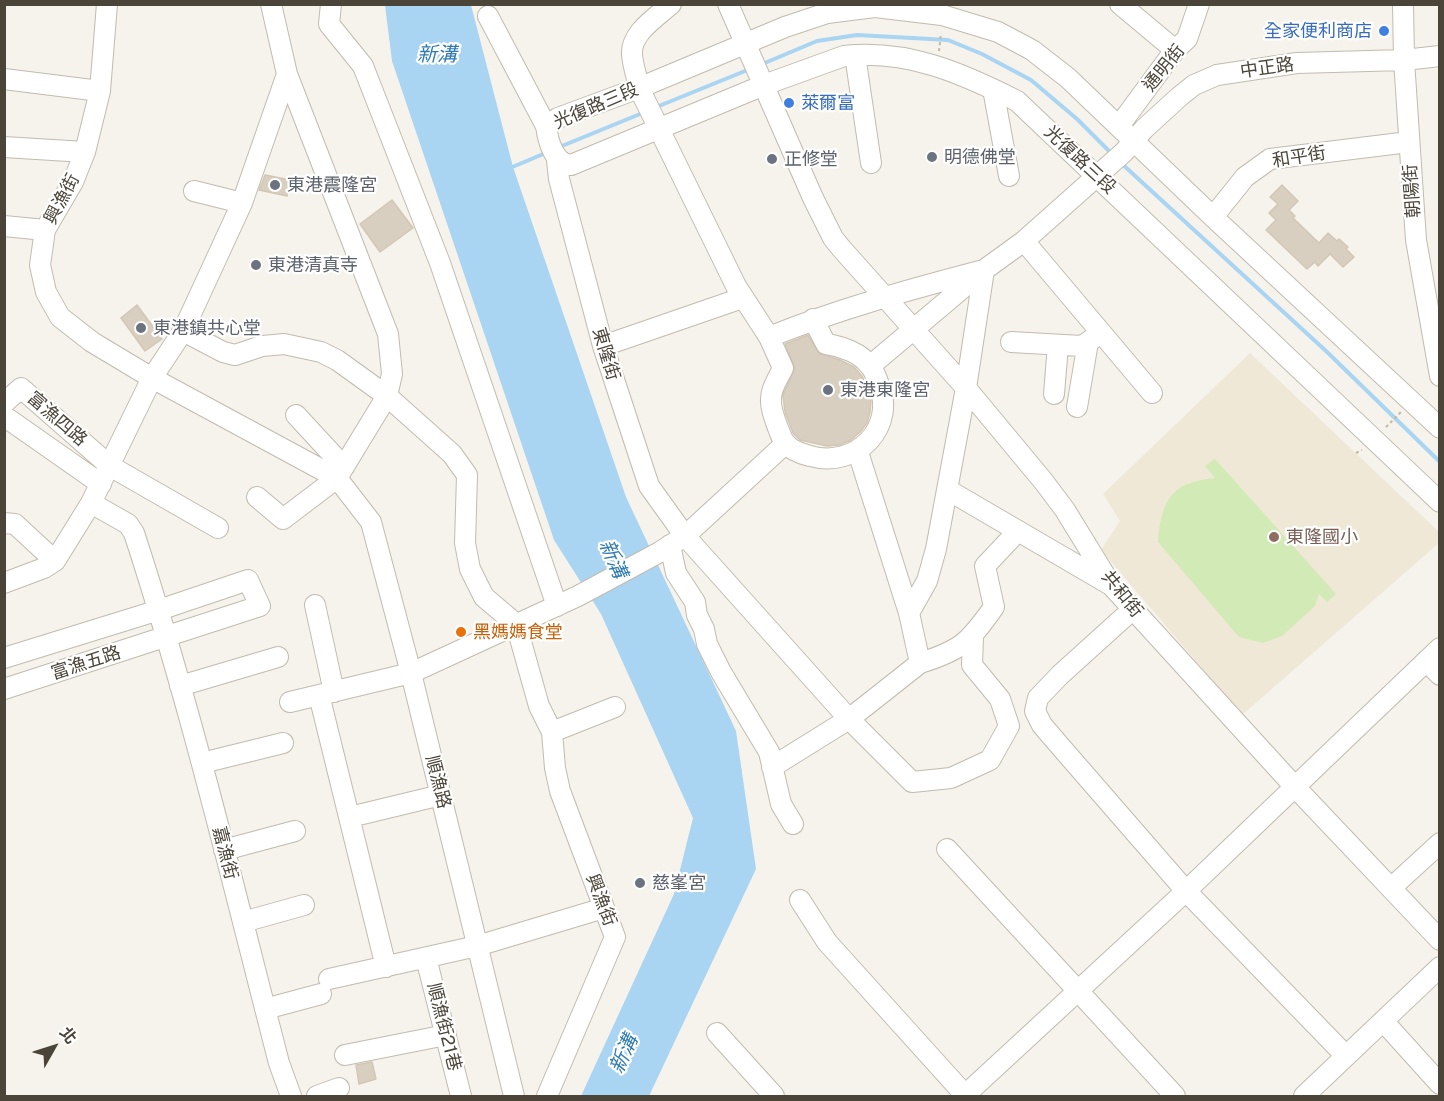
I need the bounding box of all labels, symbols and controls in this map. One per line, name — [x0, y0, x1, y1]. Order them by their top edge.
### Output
place label: 全家便利商店 — [1264, 20, 1372, 42]
marker: 全家便利商店 — [1377, 24, 1391, 38]
street label: 通明街 — [1139, 40, 1189, 96]
water label: 新溝 — [417, 43, 457, 67]
street label: 中正路 — [1239, 54, 1295, 82]
street label: 光復路三段 — [550, 78, 642, 134]
place label: 萊爾富 — [801, 92, 855, 114]
marker: 萊爾富 — [782, 96, 796, 110]
street label: 光復路三段 — [1040, 121, 1120, 199]
street label: 和平街 — [1271, 142, 1327, 172]
place label: 明德佛堂 — [944, 146, 1016, 168]
place label: 正修堂 — [784, 148, 838, 170]
marker: 明德佛堂 — [925, 150, 939, 164]
marker: 正修堂 — [765, 152, 779, 166]
street label: 朝陽街 — [1399, 163, 1425, 219]
street label: 興漁街 — [40, 170, 84, 228]
place label: 東港震隆宮 — [287, 174, 377, 196]
marker: 東港震隆宮 — [268, 178, 282, 192]
place label: 東港清真寺 — [268, 254, 358, 276]
marker: 東港清真寺 — [249, 258, 263, 272]
place label: 東港鎮共心堂 — [153, 317, 261, 339]
marker: 東港鎮共心堂 — [134, 321, 148, 335]
street label: 東隆街 — [588, 325, 624, 383]
place label: 東港東隆宮 — [840, 379, 930, 401]
marker: 東港東隆宮 — [821, 383, 835, 397]
street label: 富漁四路 — [23, 387, 91, 451]
place label: 東隆國小 — [1286, 526, 1358, 548]
marker: 東隆國小 — [1267, 530, 1281, 544]
water label: 新溝 — [594, 536, 632, 582]
street label: 共和街 — [1097, 566, 1147, 622]
place label: 黑媽媽食堂 — [473, 621, 563, 643]
marker: 黑媽媽食堂 — [454, 625, 468, 639]
street label: 富漁五路 — [48, 642, 124, 684]
street label: 順漁路 — [421, 753, 455, 811]
street label: 嘉漁街 — [208, 824, 242, 882]
street label: 興漁街 — [581, 871, 621, 929]
place label: 慈峯宮 — [652, 872, 706, 894]
marker: 慈峯宮 — [633, 876, 647, 890]
street label: 順漁街21巷 — [423, 981, 465, 1073]
north arrow — [24, 1017, 84, 1077]
text: 北 — [56, 1023, 81, 1048]
water label: 新溝 — [605, 1031, 643, 1077]

